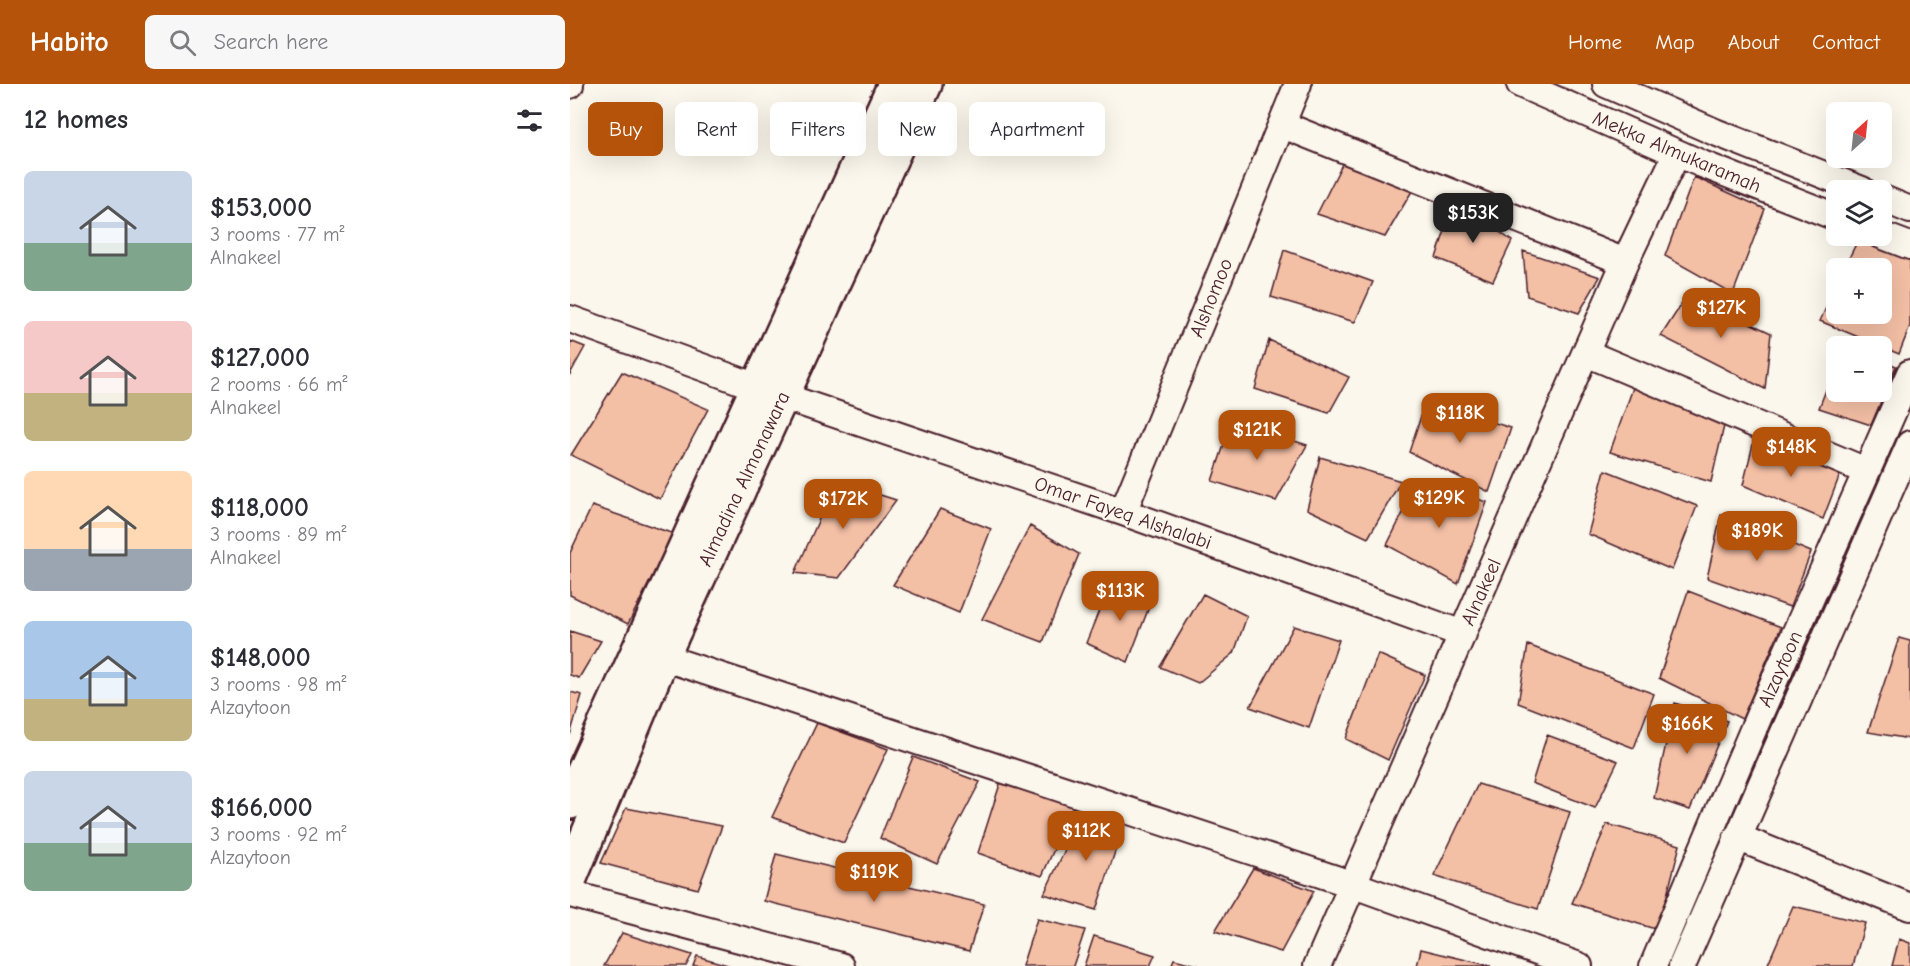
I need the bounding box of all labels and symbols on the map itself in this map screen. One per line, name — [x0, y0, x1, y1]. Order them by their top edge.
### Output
north arrow — [1826, 102, 1892, 168]
street label: Mekka Almukaramah — [1589, 106, 1765, 198]
pin: $153K — [1431, 193, 1515, 244]
street label: Alshomoo — [1185, 255, 1237, 341]
pin: $127K — [1679, 288, 1763, 339]
street label: Almadina Almonawara — [693, 388, 795, 570]
pin: $118K — [1418, 393, 1502, 444]
pin: $121K — [1215, 410, 1299, 461]
pin: $148K — [1749, 427, 1833, 478]
street label: Omar Fayeq Alshalabi — [1031, 472, 1215, 554]
pin: $129K — [1397, 478, 1481, 529]
pin: $172K — [801, 479, 885, 530]
pin: $189K — [1715, 511, 1799, 562]
street label: Alnakeel — [1456, 555, 1506, 629]
pin: $113K — [1078, 571, 1162, 622]
street label: Alzaytoon — [1753, 627, 1807, 711]
pin: $166K — [1645, 704, 1729, 755]
pin: $112K — [1044, 811, 1128, 862]
pin: $119K — [832, 852, 916, 903]

